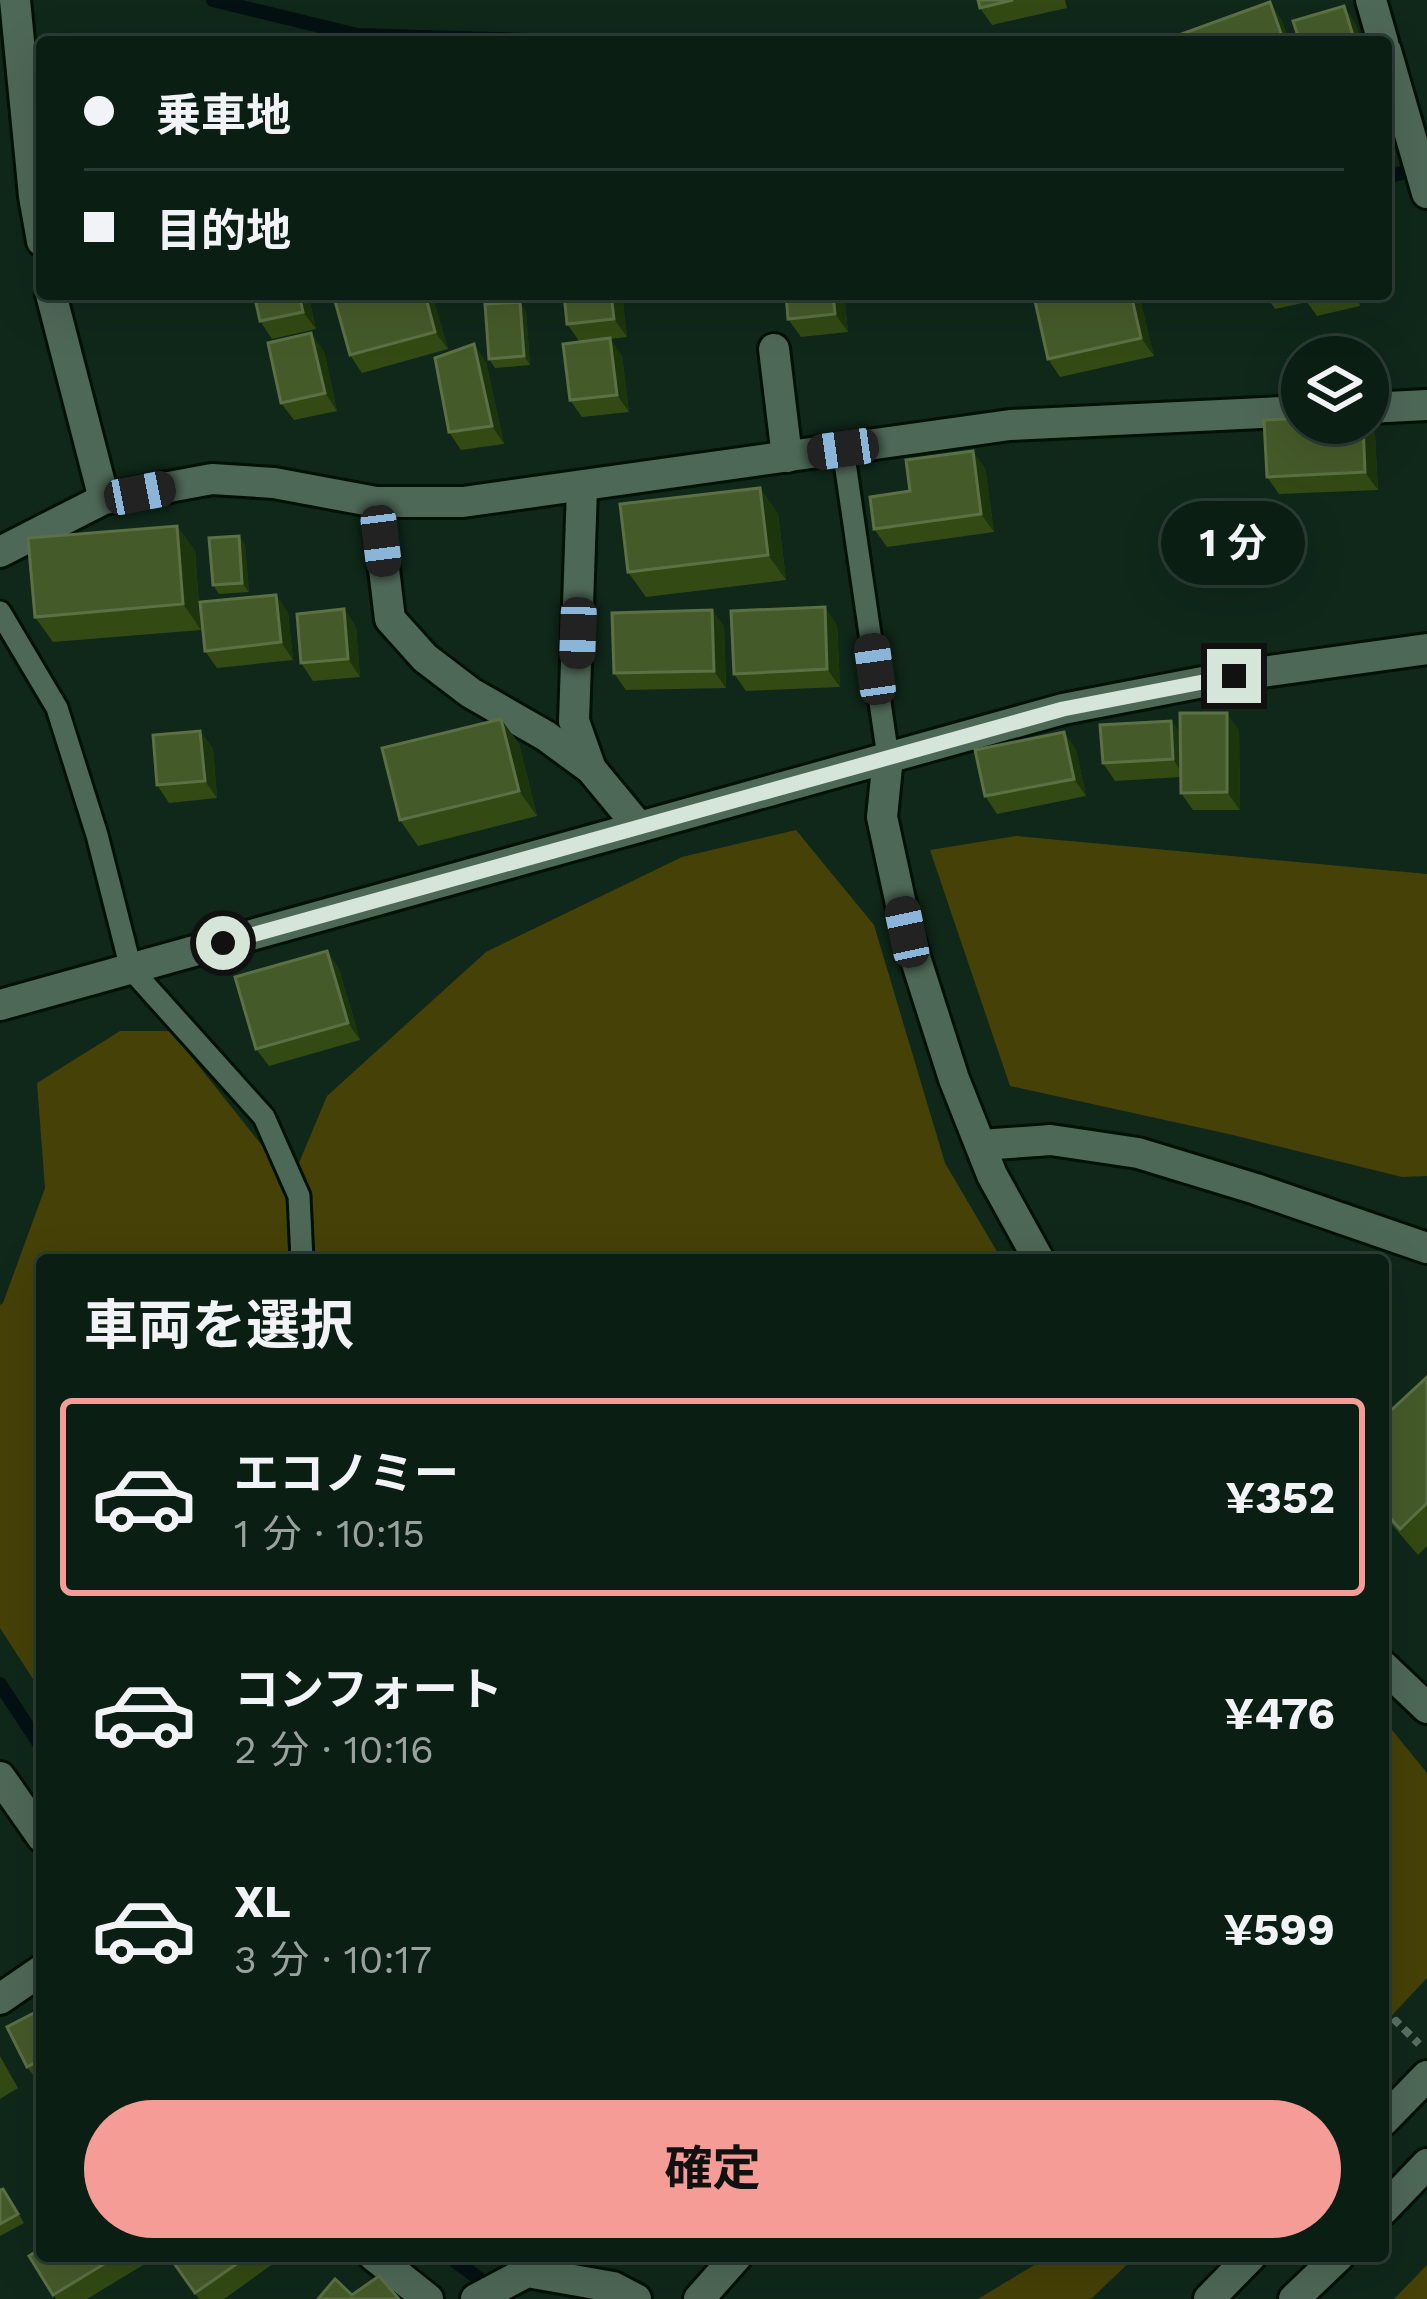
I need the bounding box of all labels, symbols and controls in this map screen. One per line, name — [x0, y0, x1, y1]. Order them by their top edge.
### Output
text: 乗車地 — [156, 89, 291, 142]
text: 目的地 — [156, 204, 291, 257]
map controls — [1281, 336, 1389, 444]
button: layers — [1281, 336, 1389, 444]
car — [805, 426, 881, 472]
car — [101, 468, 179, 518]
callout: 1 分 — [1162, 502, 1306, 586]
car — [359, 503, 403, 579]
text: 1 分 — [1200, 520, 1266, 565]
car — [559, 596, 597, 670]
car — [852, 631, 898, 707]
route end — [1207, 649, 1261, 703]
car — [882, 893, 932, 971]
route start — [196, 916, 250, 970]
text: 車両を選択 — [84, 1294, 354, 1357]
icon: car — [90, 1443, 198, 1551]
text: エコノミー — [234, 1447, 459, 1500]
text: ¥352 — [1225, 1471, 1335, 1524]
text: 1 分 · 10:15 — [234, 1511, 425, 1556]
icon: car — [90, 1659, 198, 1767]
text: コンフォート — [234, 1663, 503, 1716]
text: ¥476 — [1224, 1687, 1335, 1740]
text: 2 分 · 10:16 — [234, 1727, 434, 1772]
icon: car — [90, 1875, 198, 1983]
text: XL — [234, 1875, 291, 1928]
text: ¥599 — [1223, 1903, 1335, 1956]
text: 3 分 · 10:17 — [234, 1937, 432, 1982]
button: 確定 — [84, 2100, 1341, 2238]

